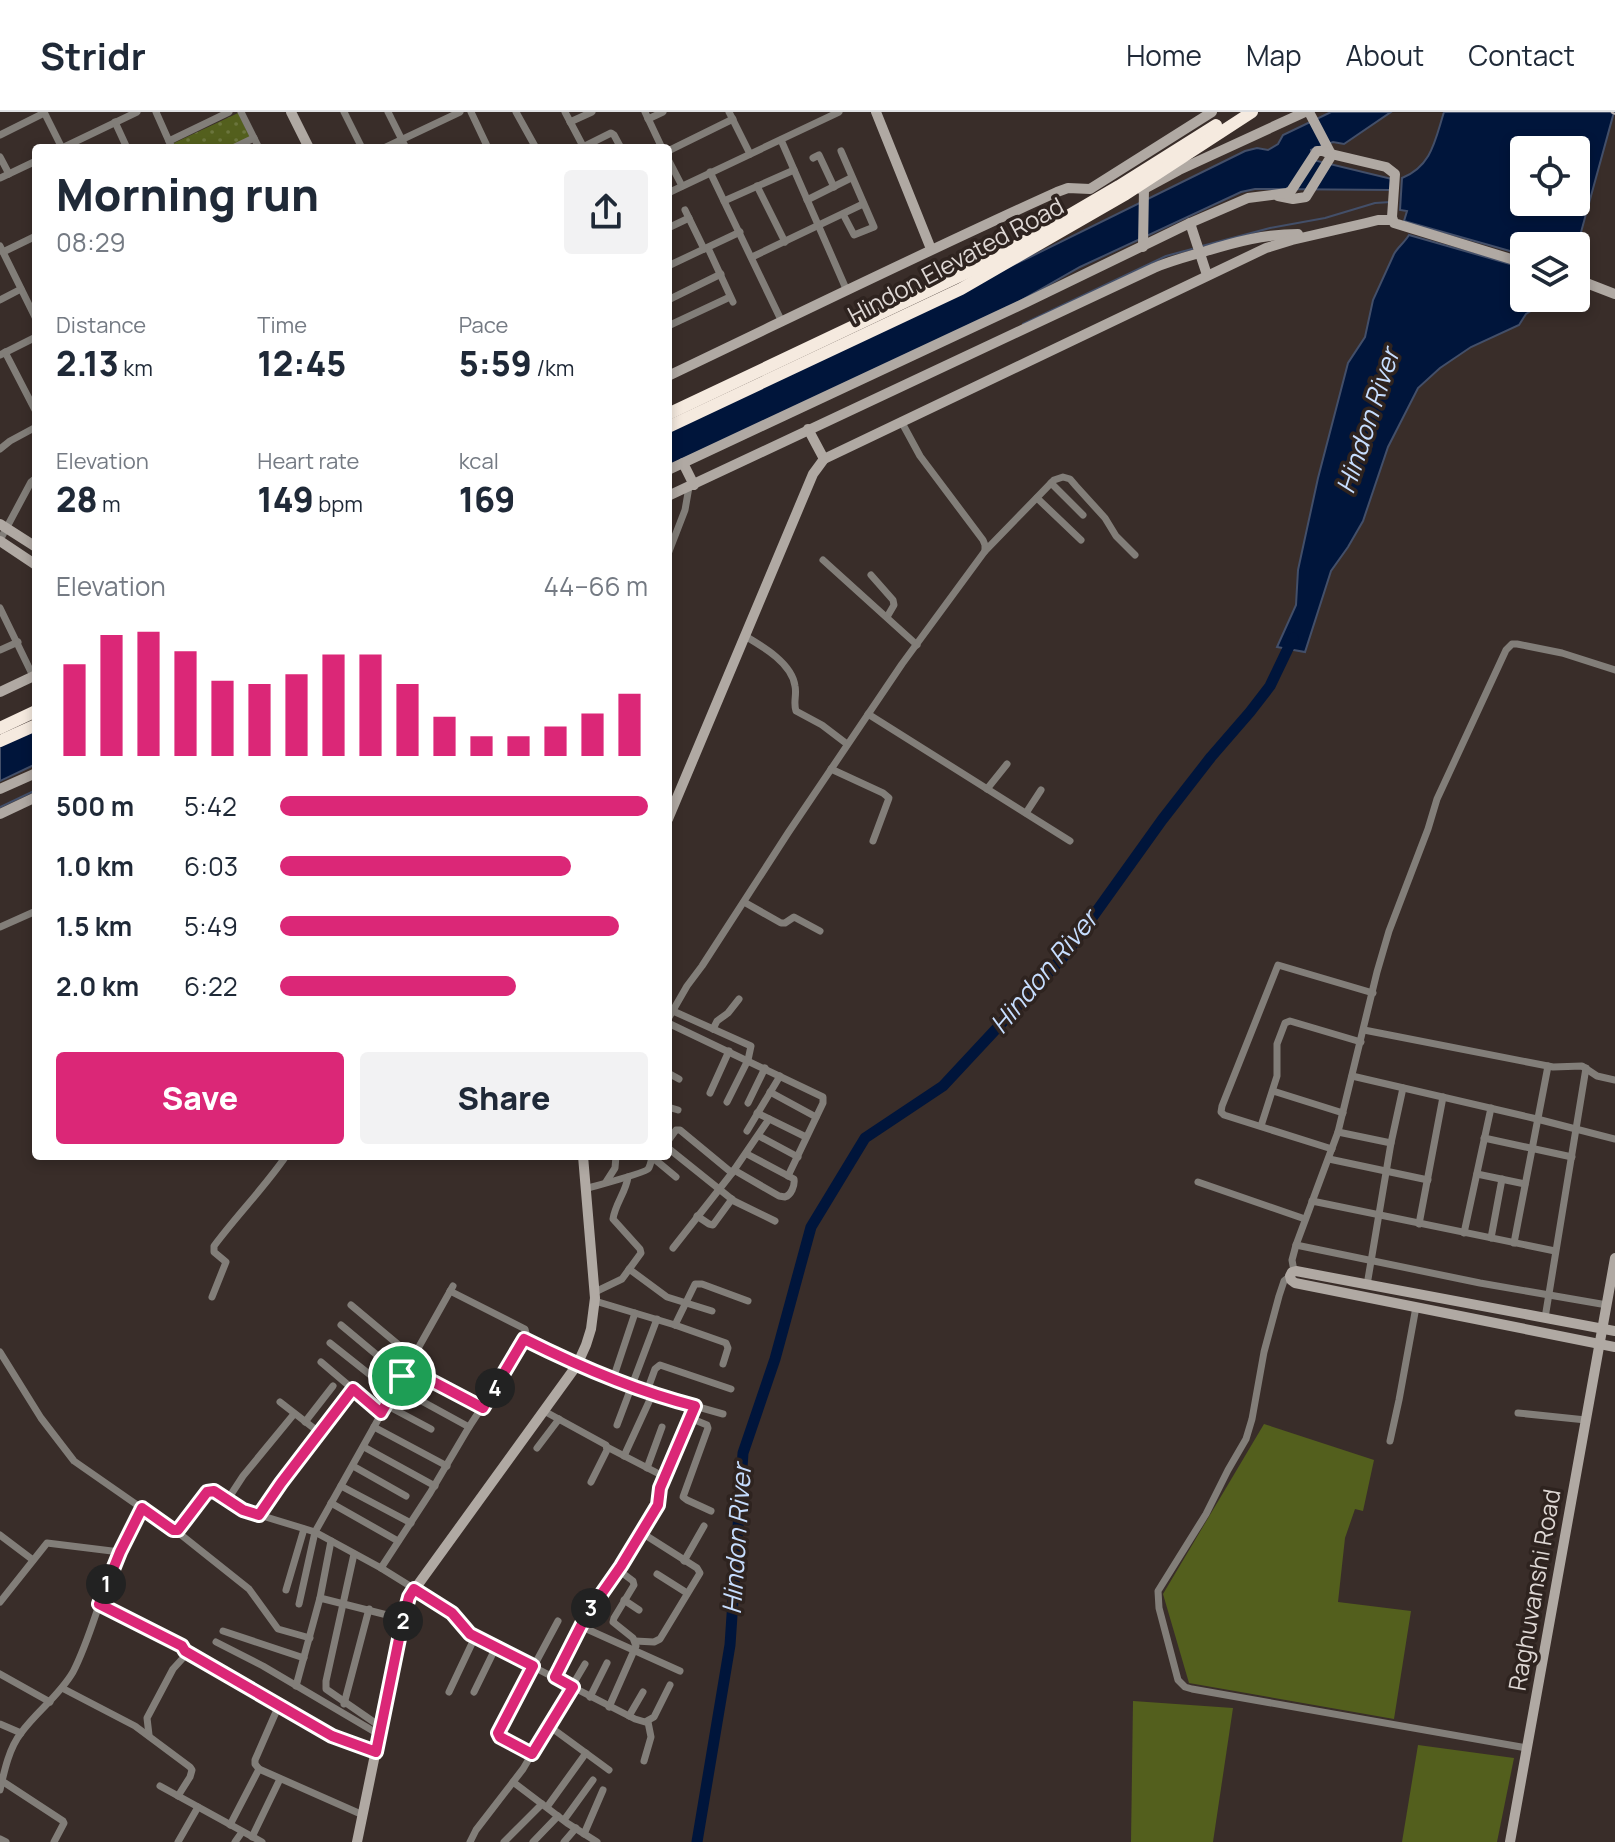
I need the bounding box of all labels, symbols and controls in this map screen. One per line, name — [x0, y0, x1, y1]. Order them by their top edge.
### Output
text: Stridr — [40, 29, 146, 81]
text: Home — [1126, 36, 1202, 74]
text: Map — [1246, 36, 1302, 74]
text: About — [1346, 36, 1424, 74]
text: Contact — [1468, 36, 1575, 74]
map controls — [1510, 136, 1590, 312]
button: locate — [1510, 136, 1590, 216]
text: Morning run — [56, 164, 319, 224]
button: share — [564, 170, 648, 254]
street label: Hindon Elevated Road — [841, 189, 1069, 331]
text: 08:29 — [56, 224, 126, 260]
button: layers — [1510, 232, 1590, 312]
text: Distance — [56, 310, 146, 340]
text: Time — [257, 310, 307, 340]
text: Pace — [459, 310, 508, 340]
text: 2.13 — [56, 340, 119, 386]
text: 12:45 — [257, 340, 346, 386]
text: 5:59 — [459, 340, 532, 386]
water label: Hindon River — [1327, 340, 1409, 498]
text: km — [119, 353, 153, 383]
text: /km — [532, 353, 575, 383]
text: Elevation — [56, 446, 149, 476]
text: Heart rate — [257, 446, 359, 476]
text: kcal — [459, 446, 499, 476]
text: 28 — [56, 476, 98, 522]
text: 149 — [257, 476, 314, 522]
text: 169 — [459, 476, 515, 522]
text: m — [98, 489, 121, 519]
text: bpm — [314, 489, 363, 519]
text: Elevation — [56, 568, 166, 604]
text: 44–66 m — [544, 568, 648, 604]
text: 500 m — [56, 788, 134, 824]
text: 5:42 — [184, 788, 237, 824]
text: 1.0 km — [56, 848, 134, 884]
text: 6:03 — [184, 848, 238, 884]
water label: Hindon River — [981, 899, 1108, 1041]
text: 1.5 km — [56, 908, 132, 944]
text: 5:49 — [184, 908, 238, 944]
text: 2.0 km — [56, 968, 139, 1004]
text: 6:22 — [184, 968, 238, 1004]
button: Save — [56, 1052, 344, 1144]
button: Share — [360, 1052, 648, 1144]
pin — [368, 1342, 436, 1410]
icon: arrive — [380, 1354, 424, 1398]
pin: 4 — [475, 1368, 515, 1408]
text: 4 — [488, 1373, 502, 1403]
water label: Hindon River — [713, 1459, 759, 1615]
street label: Raghuvanshi Road — [1500, 1486, 1568, 1693]
pin: 1 — [86, 1564, 126, 1604]
text: 1 — [101, 1569, 111, 1599]
pin: 3 — [571, 1588, 611, 1628]
text: 3 — [585, 1593, 597, 1623]
pin: 2 — [383, 1601, 423, 1641]
text: 2 — [396, 1606, 410, 1636]

